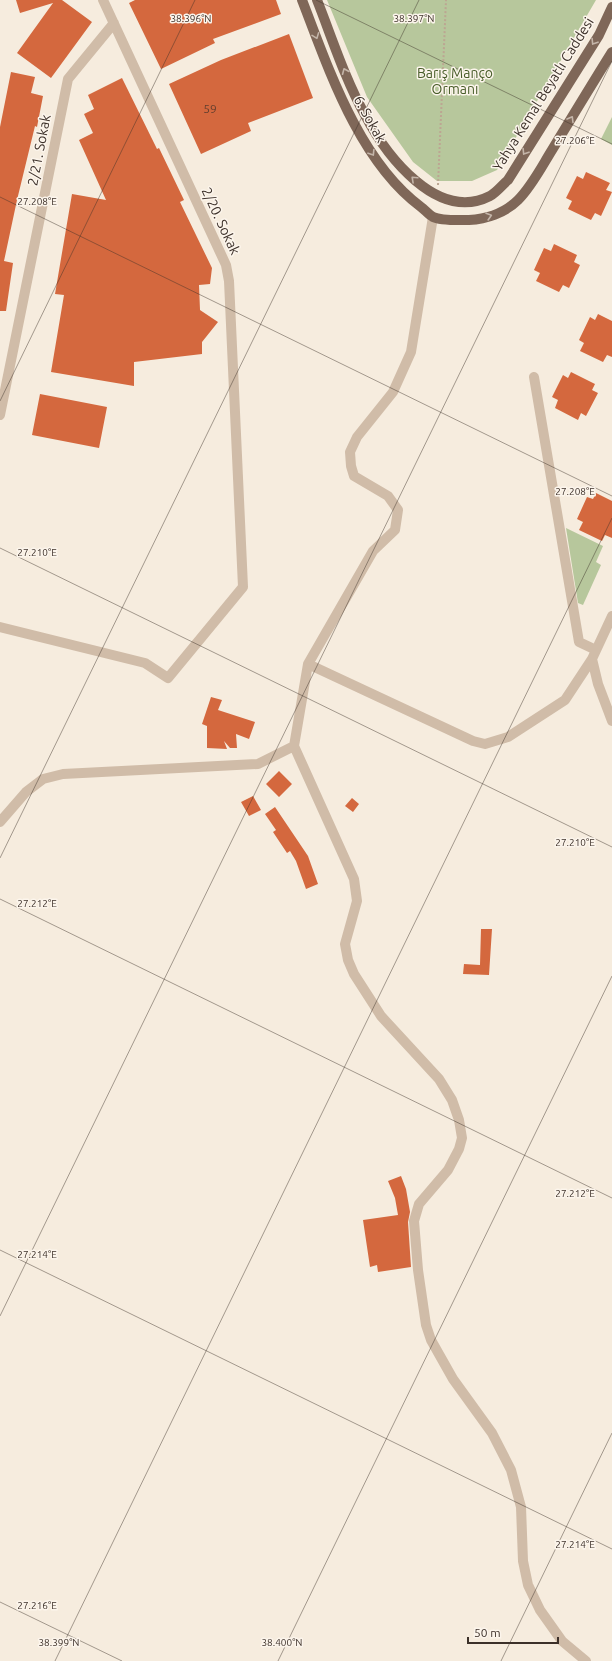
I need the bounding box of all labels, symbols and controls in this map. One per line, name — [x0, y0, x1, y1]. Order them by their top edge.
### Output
text: 38.396°N — [170, 13, 212, 24]
text: 38.397°N — [393, 13, 435, 24]
street label: Yahya Kemal Beyatlı Caddesi — [489, 14, 597, 174]
one-way arrow — [312, 33, 320, 40]
one-way arrow — [592, 38, 599, 45]
park label: Barış Manço Ormanı — [417, 65, 493, 97]
one-way arrow — [342, 67, 350, 75]
street label: 6. Sokak — [351, 93, 389, 145]
house number: 59 — [203, 102, 217, 115]
street label: 2/21. Sokak — [24, 113, 54, 187]
one-way arrow — [566, 116, 573, 123]
text: 27.206°E — [555, 135, 595, 146]
one-way arrow — [523, 148, 530, 155]
one-way arrow — [368, 149, 375, 156]
one-way arrow — [412, 177, 419, 184]
street label: 2/20. Sokak — [198, 185, 244, 257]
text: 27.208°E — [17, 196, 57, 207]
one-way arrow — [485, 212, 492, 221]
text: 27.208°E — [555, 486, 595, 497]
text: 27.210°E — [17, 547, 57, 558]
text: 27.210°E — [555, 837, 595, 848]
text: 27.212°E — [17, 898, 57, 909]
text: 27.212°E — [555, 1188, 595, 1199]
text: 27.214°E — [17, 1249, 57, 1260]
text: 27.214°E — [555, 1539, 595, 1550]
text: 27.216°E — [17, 1600, 57, 1611]
scale bar — [468, 1619, 558, 1645]
text: 50 m — [474, 1626, 501, 1639]
text: 38.399°N — [38, 1637, 80, 1648]
text: 38.400°N — [261, 1637, 303, 1648]

